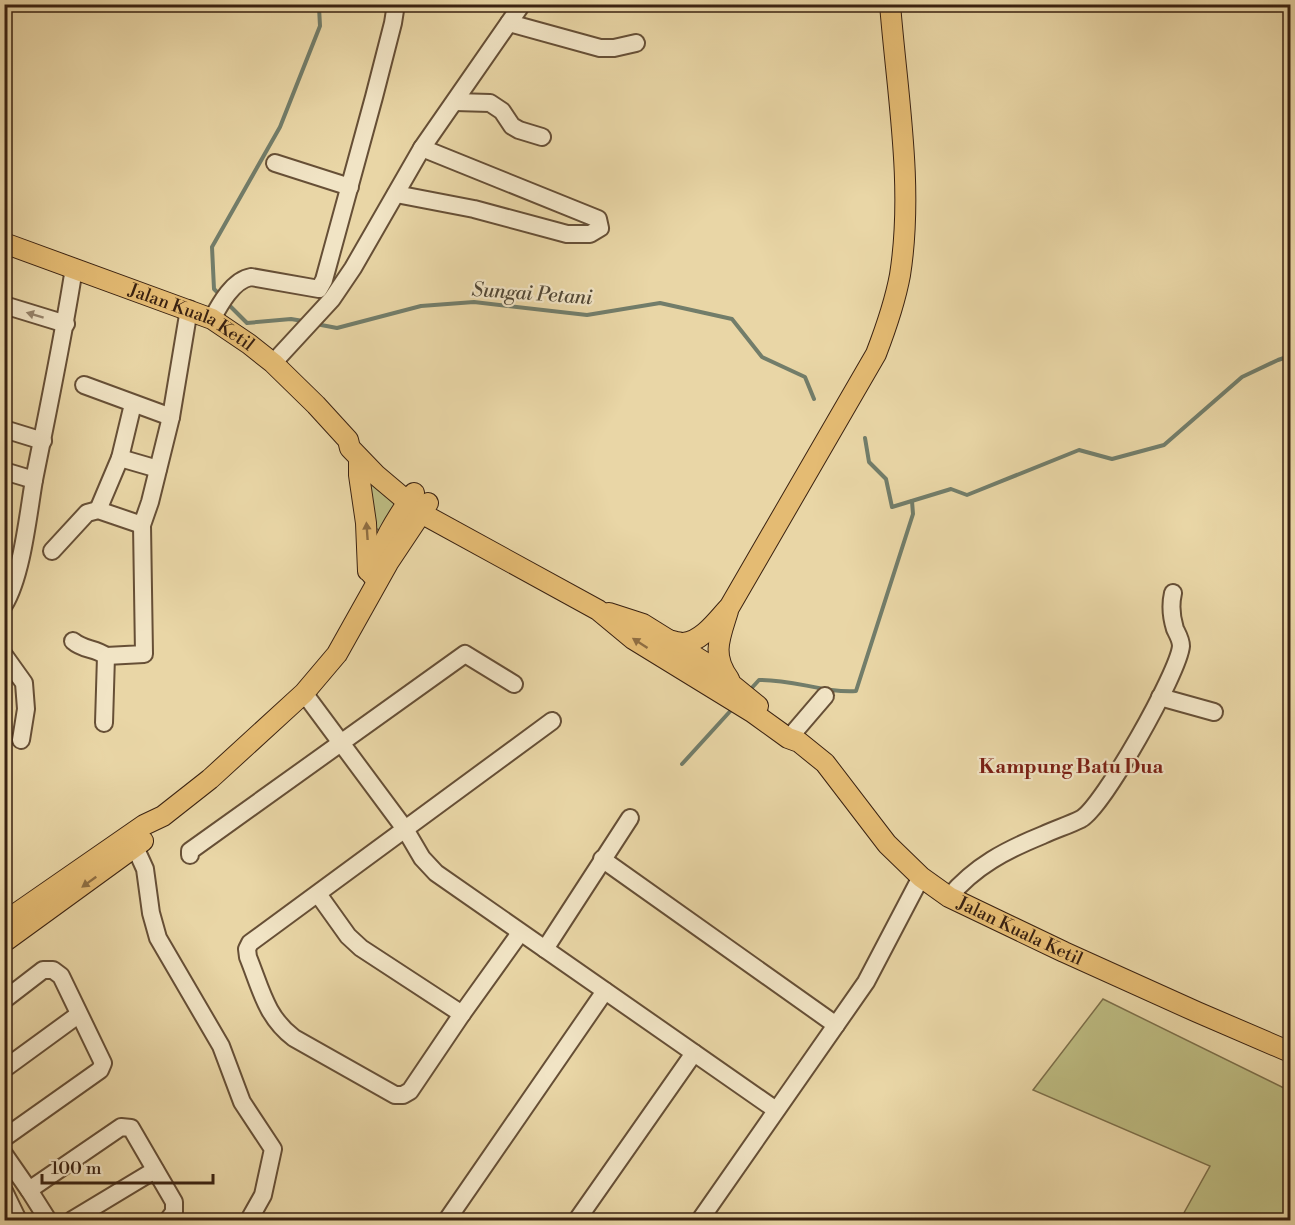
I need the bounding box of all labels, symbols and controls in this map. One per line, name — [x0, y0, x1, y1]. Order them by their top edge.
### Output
street label: Jalan Kuala Ketil — [125, 278, 260, 356]
water label: Sungai Petani — [471, 278, 594, 311]
one-way arrow — [26, 310, 44, 319]
one-way arrow — [362, 521, 371, 540]
one-way arrow — [631, 637, 648, 648]
district label: Kampung Batu Dua — [979, 755, 1163, 780]
one-way arrow — [81, 876, 97, 888]
street label: Jalan Kuala Ketil — [953, 891, 1087, 971]
scale bar — [42, 1147, 213, 1185]
text: 100 m — [51, 1157, 102, 1180]

